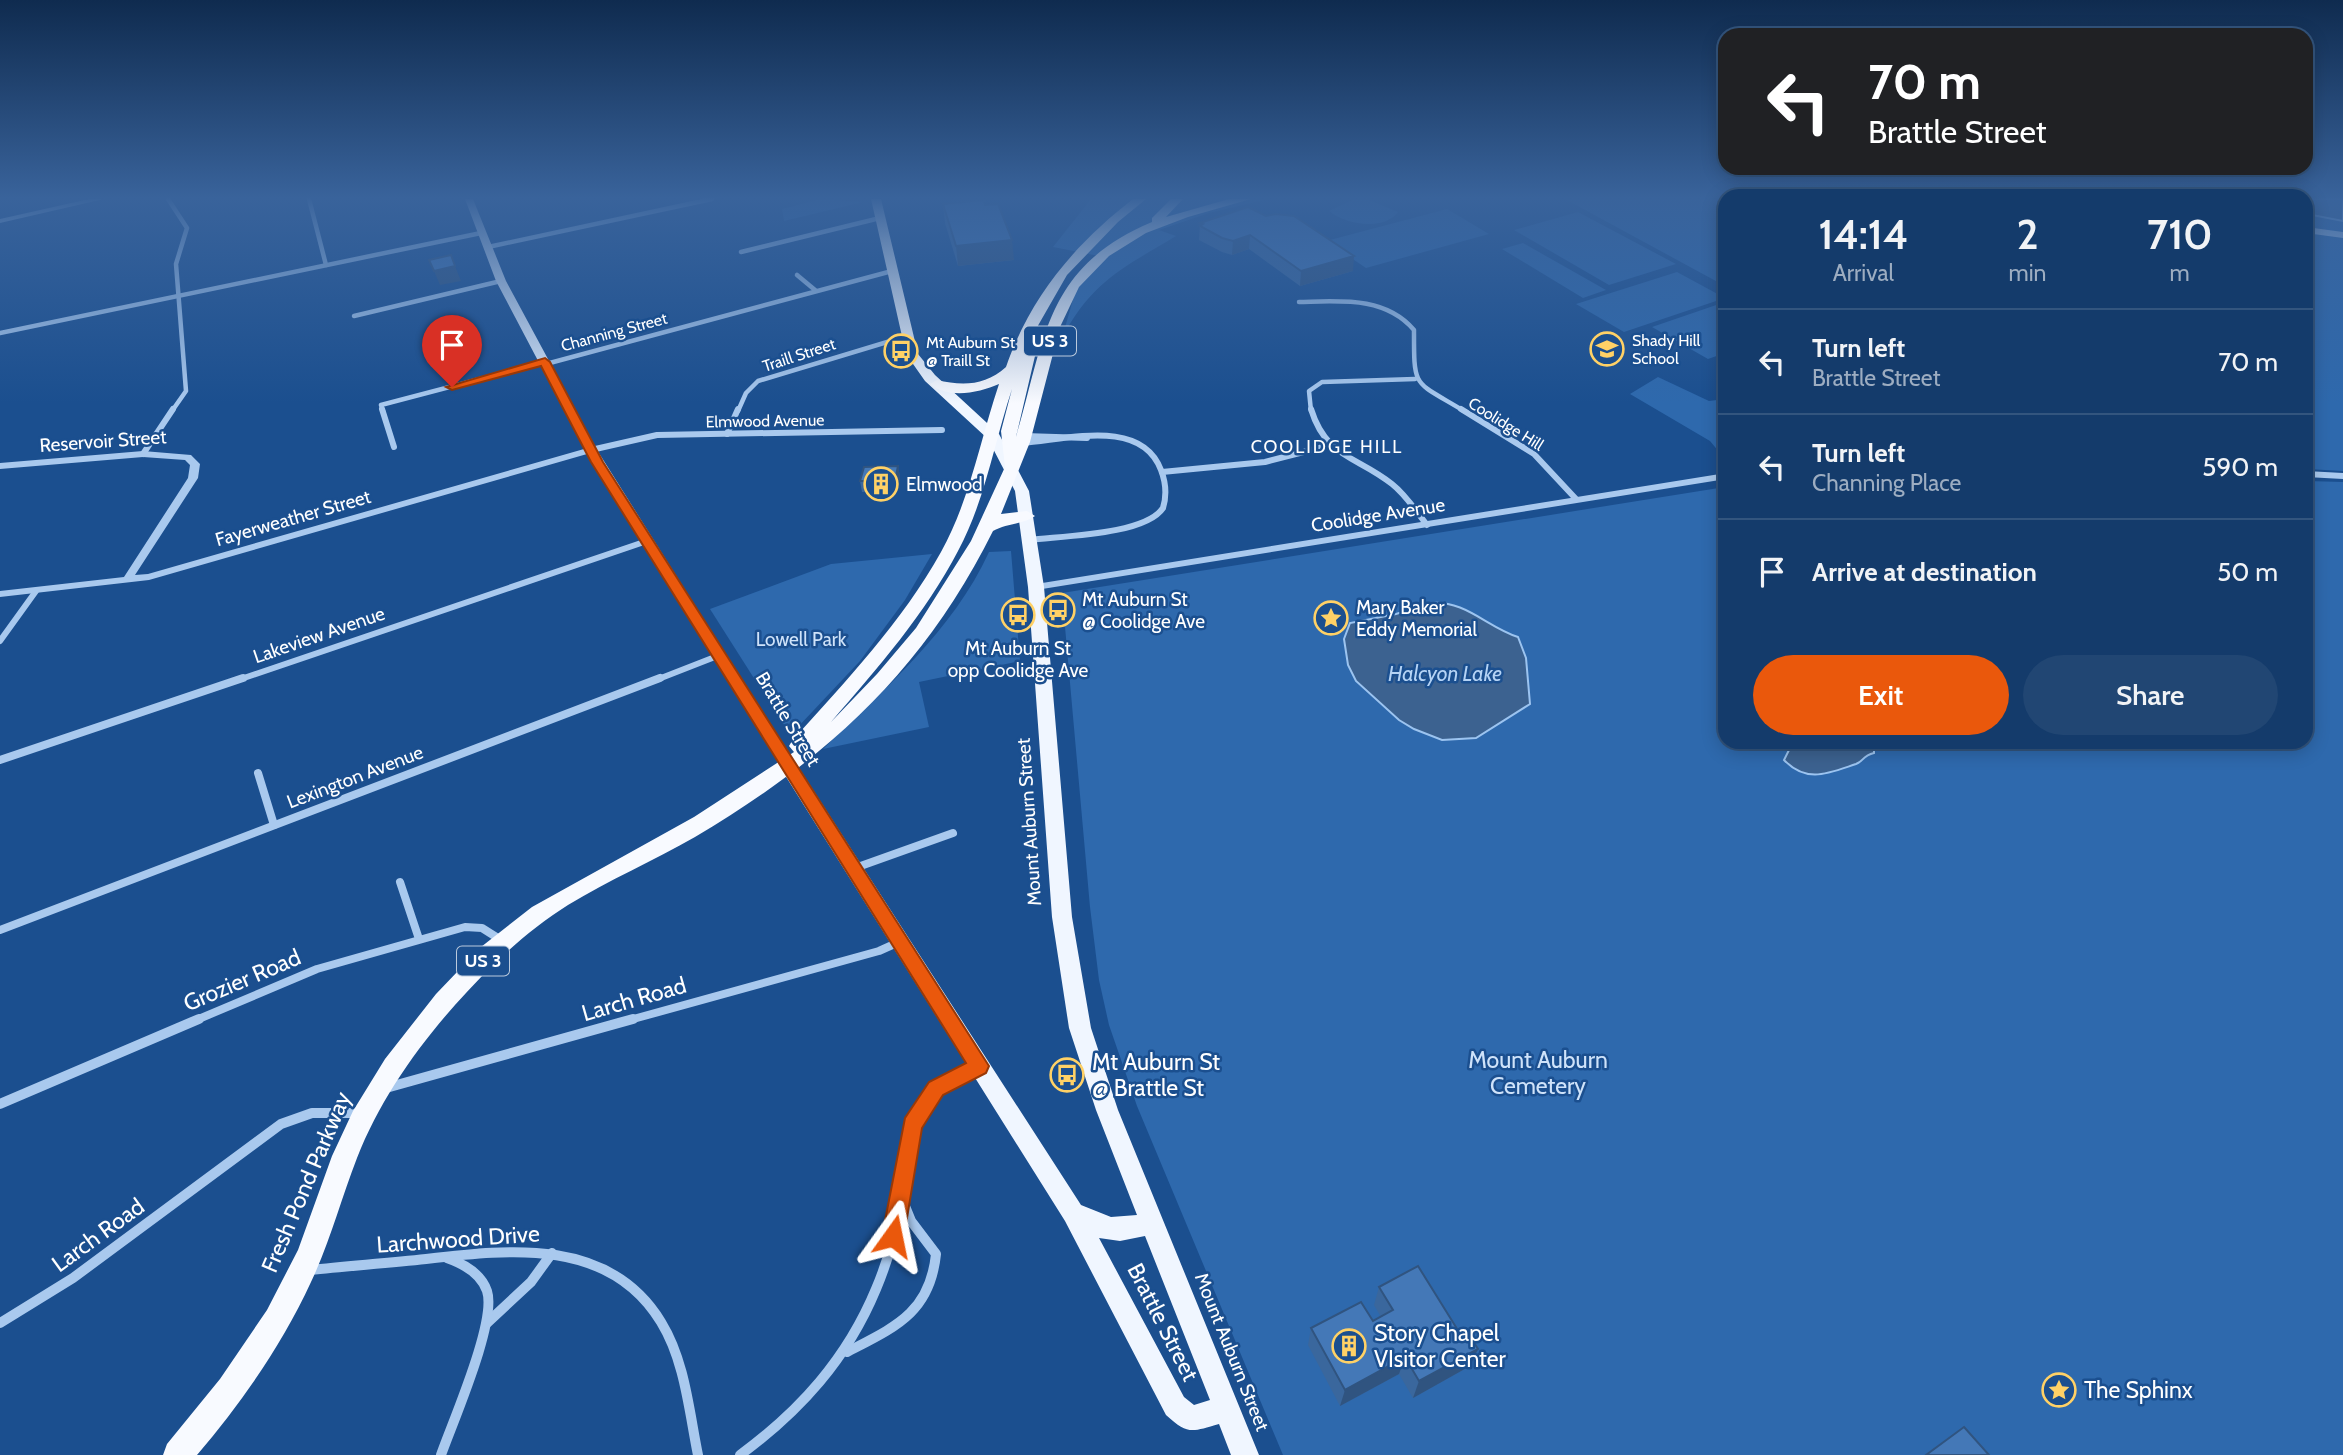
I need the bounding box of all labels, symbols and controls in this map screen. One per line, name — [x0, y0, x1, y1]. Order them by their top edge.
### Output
text: 70 m — [1868, 52, 1981, 111]
icon: left — [1753, 56, 1844, 147]
text: Brattle Street — [1868, 112, 2047, 151]
text: 14:14 — [1818, 208, 1908, 260]
text: 2 — [2016, 208, 2039, 260]
text: 710 — [2147, 208, 2213, 260]
text: Arrival — [1833, 259, 1894, 287]
text: min — [2009, 259, 2046, 287]
text: m — [2170, 259, 2190, 287]
street label: Channing Street — [559, 309, 670, 355]
pin — [422, 315, 482, 387]
icon: arrive — [433, 326, 471, 364]
road number: US 3 — [1024, 326, 1076, 356]
school or university icon: Shady Hill School — [1588, 330, 1626, 368]
place label: Shady Hill School — [1632, 331, 1700, 368]
bus stop icon: Mt Auburn St @ Traill St — [882, 332, 920, 370]
text: Turn left — [1812, 332, 1905, 364]
place label: Mt Auburn St @ Traill St — [926, 333, 1016, 370]
street label: Traill Street — [760, 334, 838, 376]
icon: left — [1753, 343, 1791, 381]
text: 70 m — [2218, 346, 2278, 378]
text: Brattle Street — [1812, 364, 1940, 392]
street label: Coolidge Hill — [1465, 393, 1547, 455]
street label: Elmwood Avenue — [705, 410, 825, 432]
street label: Reservoir Street — [39, 425, 168, 457]
district label: COOLIDGE HILL — [1251, 436, 1403, 458]
text: Turn left — [1812, 437, 1905, 469]
icon: left — [1753, 448, 1791, 486]
text: 590 m — [2202, 451, 2278, 483]
building icon: Elmwood — [862, 465, 900, 503]
text: Channing Place — [1812, 469, 1961, 497]
place label: Elmwood — [906, 473, 983, 496]
street label: Fayerweather Street — [213, 485, 374, 551]
street label: Coolidge Avenue — [1309, 493, 1447, 537]
icon: arrive — [1753, 553, 1791, 591]
text: Arrive at destination — [1812, 556, 2037, 588]
text: 50 m — [2217, 556, 2278, 588]
place label: Mt Auburn St @ Coolidge Ave — [1082, 588, 1205, 633]
bus stop icon: Mt Auburn St @ Coolidge Ave — [1039, 591, 1077, 629]
bus stop icon: Mt Auburn St opp Coolidge Ave — [999, 596, 1037, 634]
place label: Mary Baker Eddy Memorial — [1356, 596, 1477, 641]
place icon: Mary Baker Eddy Memorial — [1312, 599, 1350, 637]
street label: Lakeview Avenue — [250, 602, 388, 668]
park label: Lowell Park — [756, 628, 847, 651]
place label: Mt Auburn St opp Coolidge Ave — [948, 637, 1089, 682]
button: Exit — [1753, 655, 2009, 735]
button: Share — [2023, 655, 2278, 735]
water label: Halcyon Lake — [1388, 661, 1502, 686]
street label: Brattle Street — [751, 668, 825, 771]
street label: Mount Auburn Street — [1012, 737, 1046, 907]
street label: Lexington Avenue — [284, 740, 427, 814]
street label: Grozier Road — [179, 943, 305, 1017]
road number: US 3 — [457, 946, 509, 976]
street label: Larch Road — [578, 971, 690, 1027]
park label: Mount Auburn Cemetery — [1468, 1046, 1608, 1100]
place label: Mt Auburn St @ Brattle St — [1092, 1048, 1220, 1102]
bus stop icon: Mt Auburn St @ Brattle St — [1048, 1056, 1086, 1094]
street label: Fresh Pond Parkway — [255, 1087, 357, 1277]
street label: Larch Road — [46, 1192, 150, 1278]
position arrow — [856, 1199, 930, 1273]
street label: Larchwood Drive — [375, 1219, 541, 1259]
street label: Brattle Street — [1121, 1258, 1205, 1386]
street label: Mount Auburn Street — [1190, 1270, 1274, 1435]
place label: Story Chapel VIsitor Center — [1374, 1319, 1507, 1373]
building icon: Story Chapel VIsitor Center — [1330, 1327, 1368, 1365]
place icon: The Sphinx — [2040, 1371, 2078, 1409]
place label: The Sphinx — [2084, 1376, 2193, 1404]

